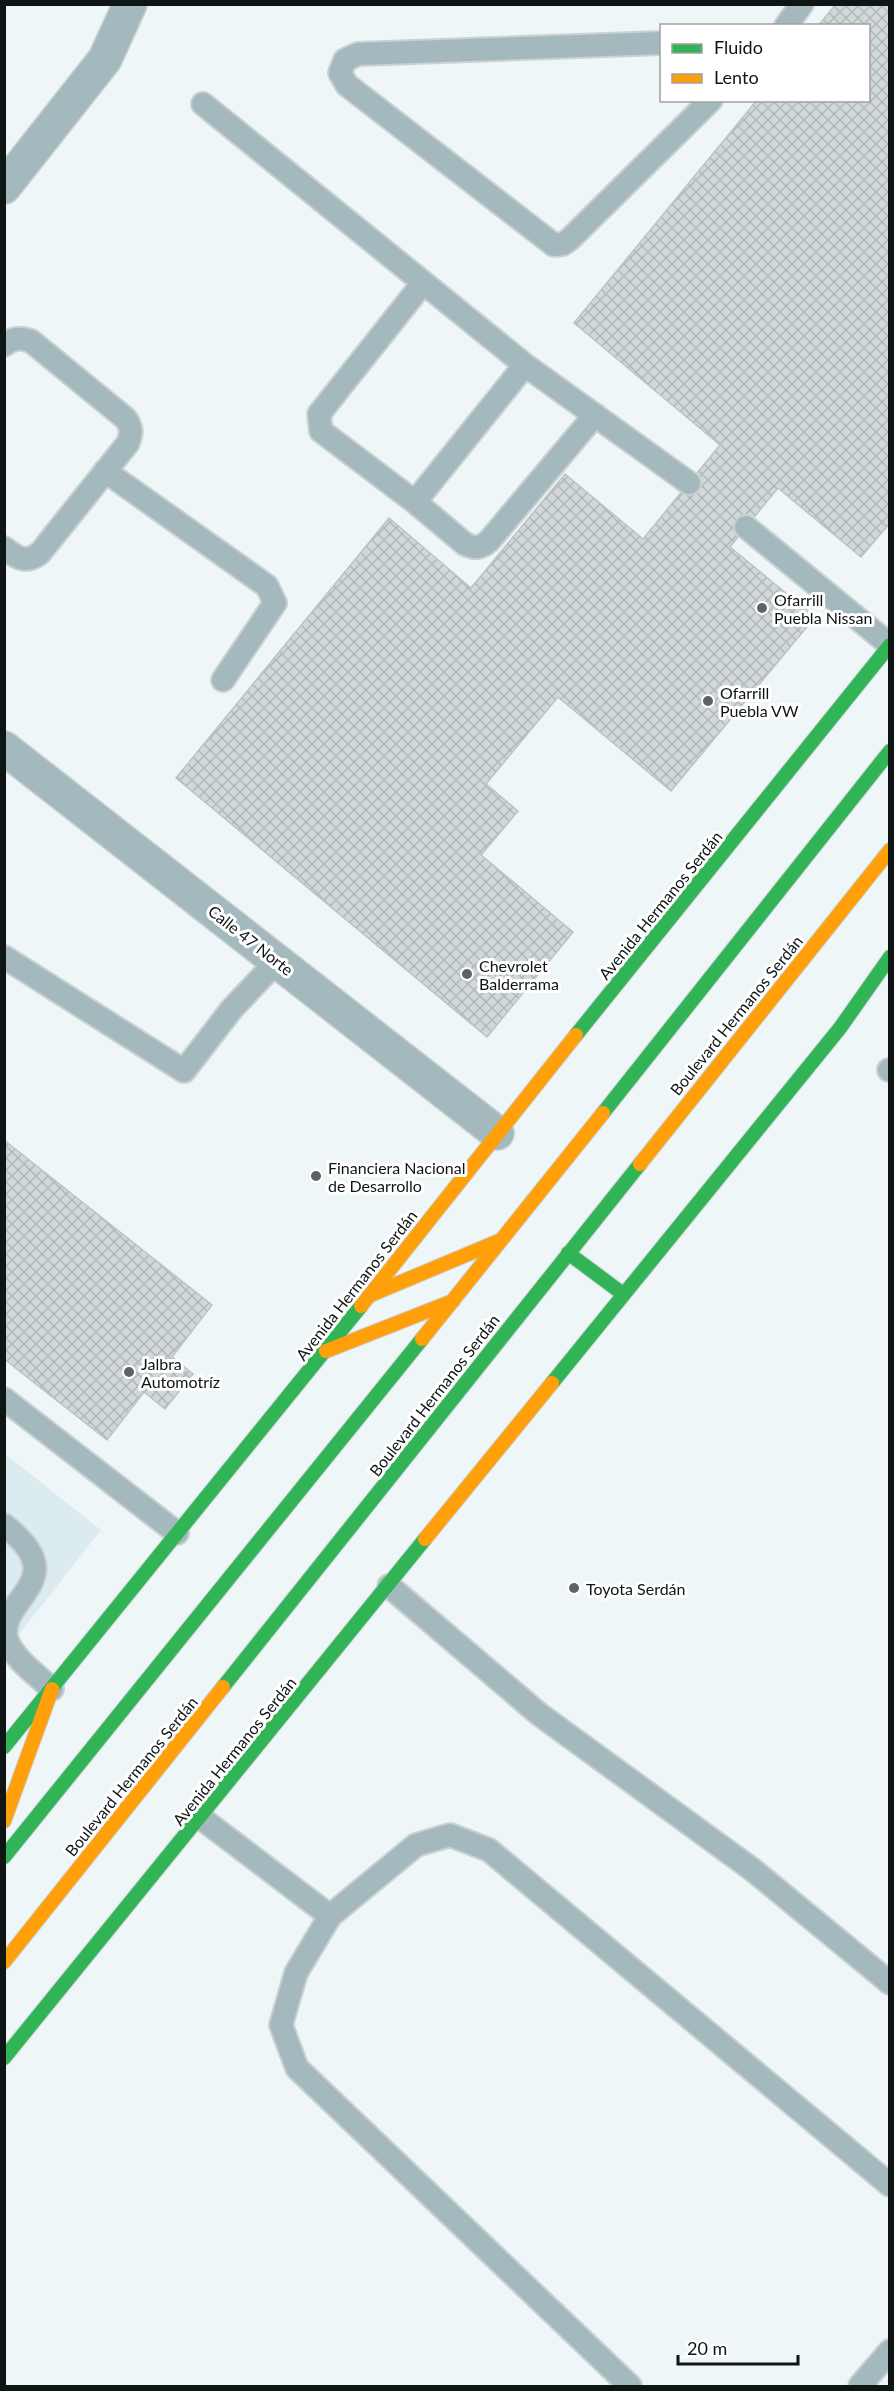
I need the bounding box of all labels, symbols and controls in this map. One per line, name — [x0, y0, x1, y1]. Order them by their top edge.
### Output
legend — [660, 24, 870, 102]
text: Fluido — [714, 36, 763, 58]
text: Lento — [714, 66, 759, 88]
place label: Ofarrill Puebla Nissan — [774, 590, 872, 627]
marker: Ofarrill Puebla Nissan — [755, 601, 769, 615]
place label: Ofarrill Puebla VW — [720, 683, 799, 720]
marker: Ofarrill Puebla VW — [701, 694, 715, 708]
street label: Avenida Hermanos Serdán — [594, 827, 726, 983]
street label: Calle 47 Norte — [205, 901, 297, 979]
street label: Boulevard Hermanos Serdán — [666, 931, 806, 1099]
place label: Chevrolet Balderrama — [479, 956, 559, 993]
marker: Chevrolet Balderrama — [460, 967, 474, 981]
place label: Financiera Nacional de Desarrollo — [328, 1158, 465, 1195]
marker: Financiera Nacional de Desarrollo — [309, 1169, 323, 1183]
street label: Avenida Hermanos Serdán — [291, 1206, 421, 1364]
street label: Boulevard Hermanos Serdán — [365, 1310, 503, 1480]
place label: Jalbra Automotríz — [141, 1354, 220, 1391]
marker: Jalbra Automotríz — [122, 1365, 136, 1379]
place label: Toyota Serdán — [586, 1579, 685, 1598]
marker: Toyota Serdán — [567, 1581, 581, 1595]
street label: Avenida Hermanos Serdán — [168, 1673, 300, 1829]
street label: Boulevard Hermanos Serdán — [61, 1692, 201, 1860]
scale bar — [678, 2328, 798, 2366]
text: 20 m — [687, 2337, 727, 2359]

